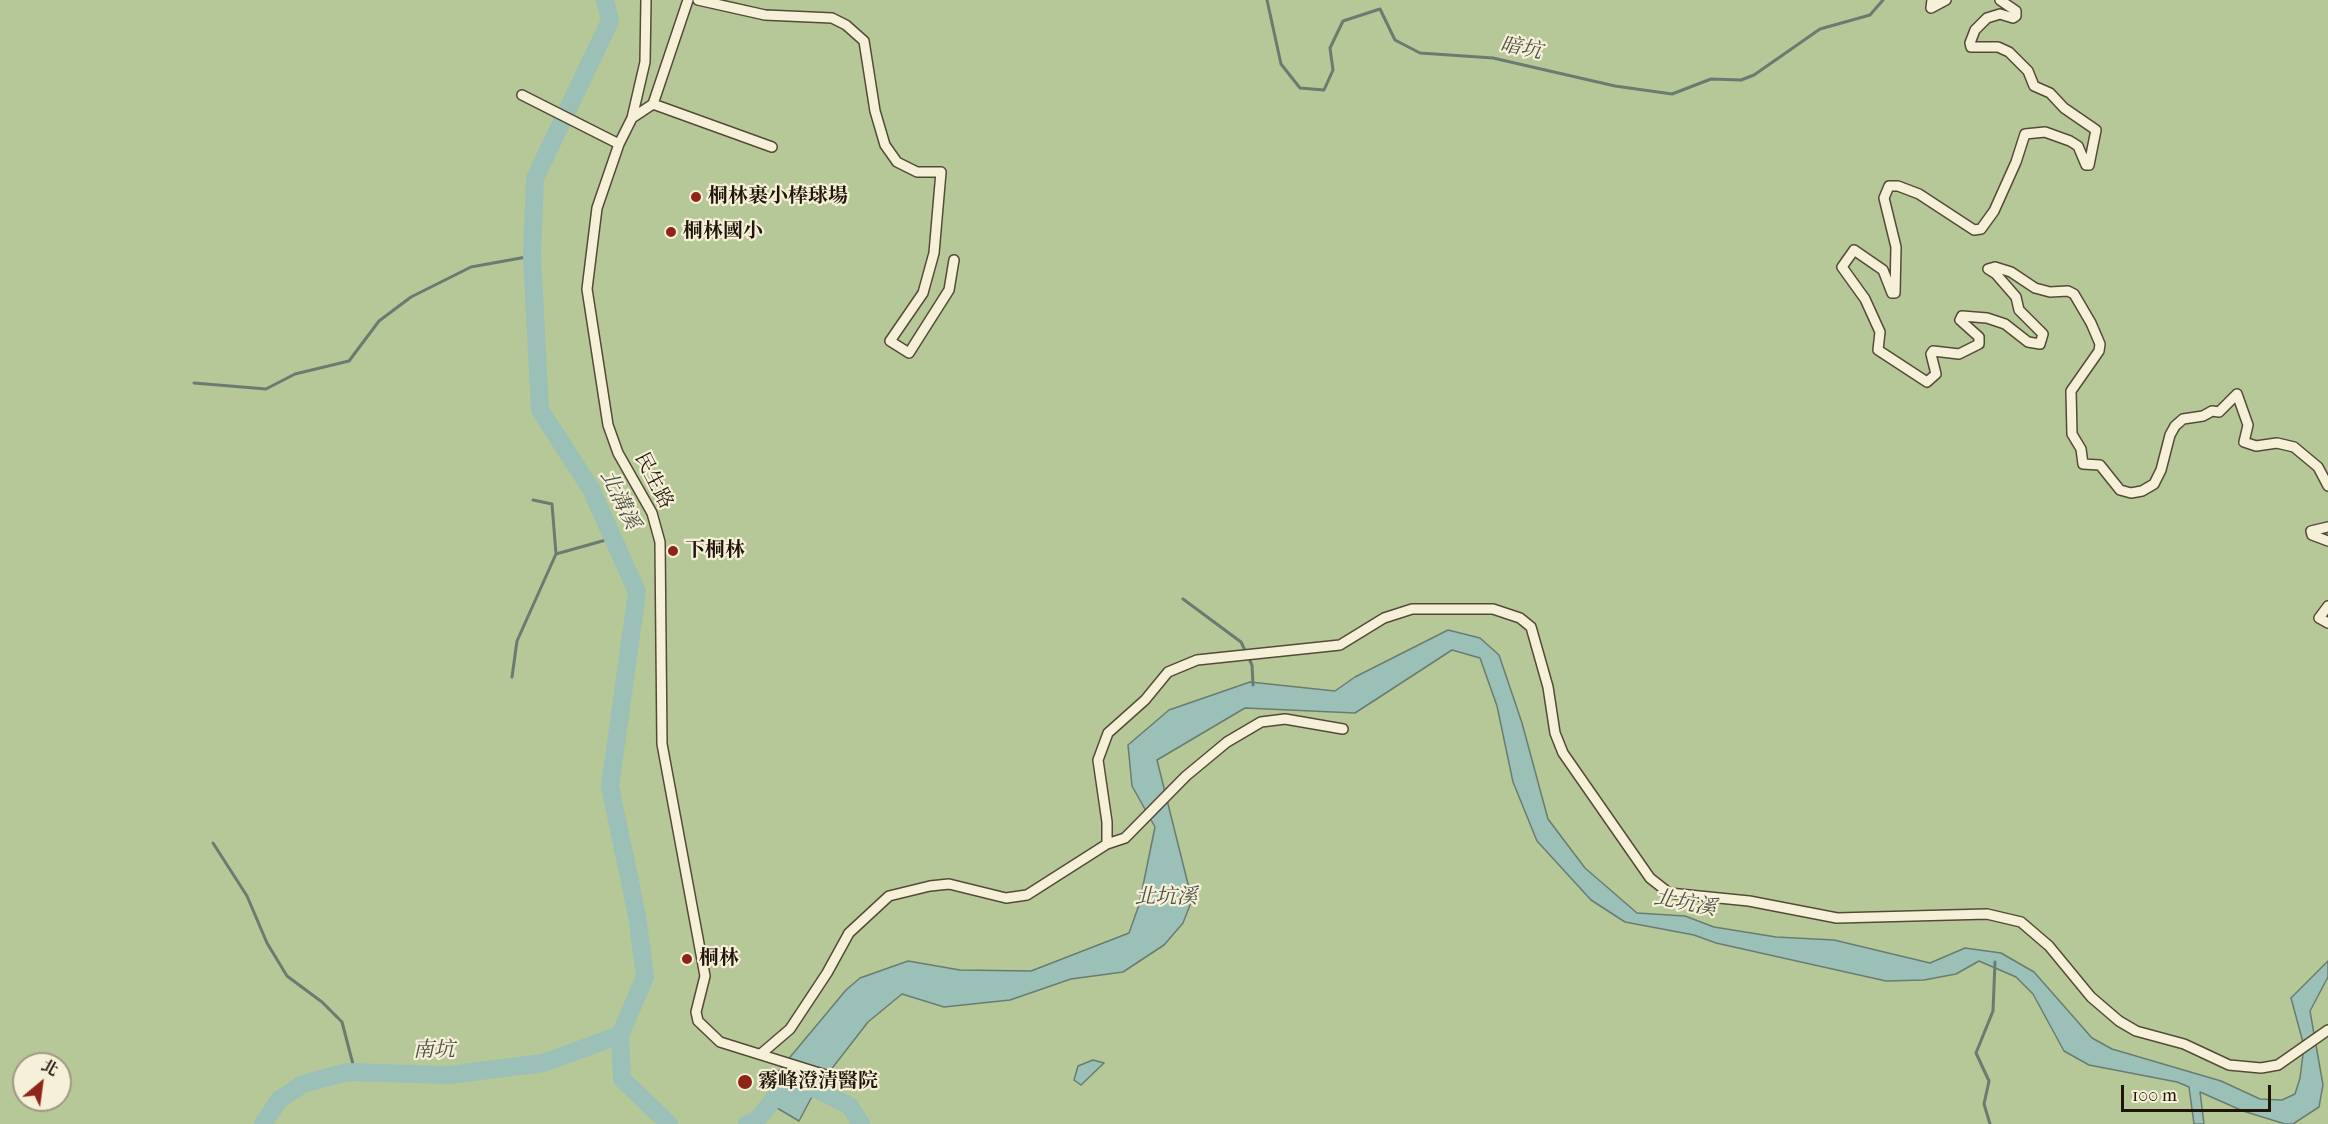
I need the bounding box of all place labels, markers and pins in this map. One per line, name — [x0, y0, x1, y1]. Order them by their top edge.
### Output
place label: 桐林裹小棒球場 — [708, 185, 848, 209]
marker: 桐林裹小棒球場 — [689, 190, 703, 204]
place label: 桐林國小 — [683, 220, 763, 244]
marker: 桐林國小 — [664, 225, 678, 239]
place label: 下桐林 — [685, 539, 745, 563]
marker: 下桐林 — [666, 544, 680, 558]
place label: 桐林 — [699, 947, 739, 971]
marker: 桐林 — [680, 952, 694, 966]
place label: 霧峰澄清醫院 — [758, 1070, 878, 1094]
marker: 霧峰澄清醫院 — [736, 1073, 754, 1091]

